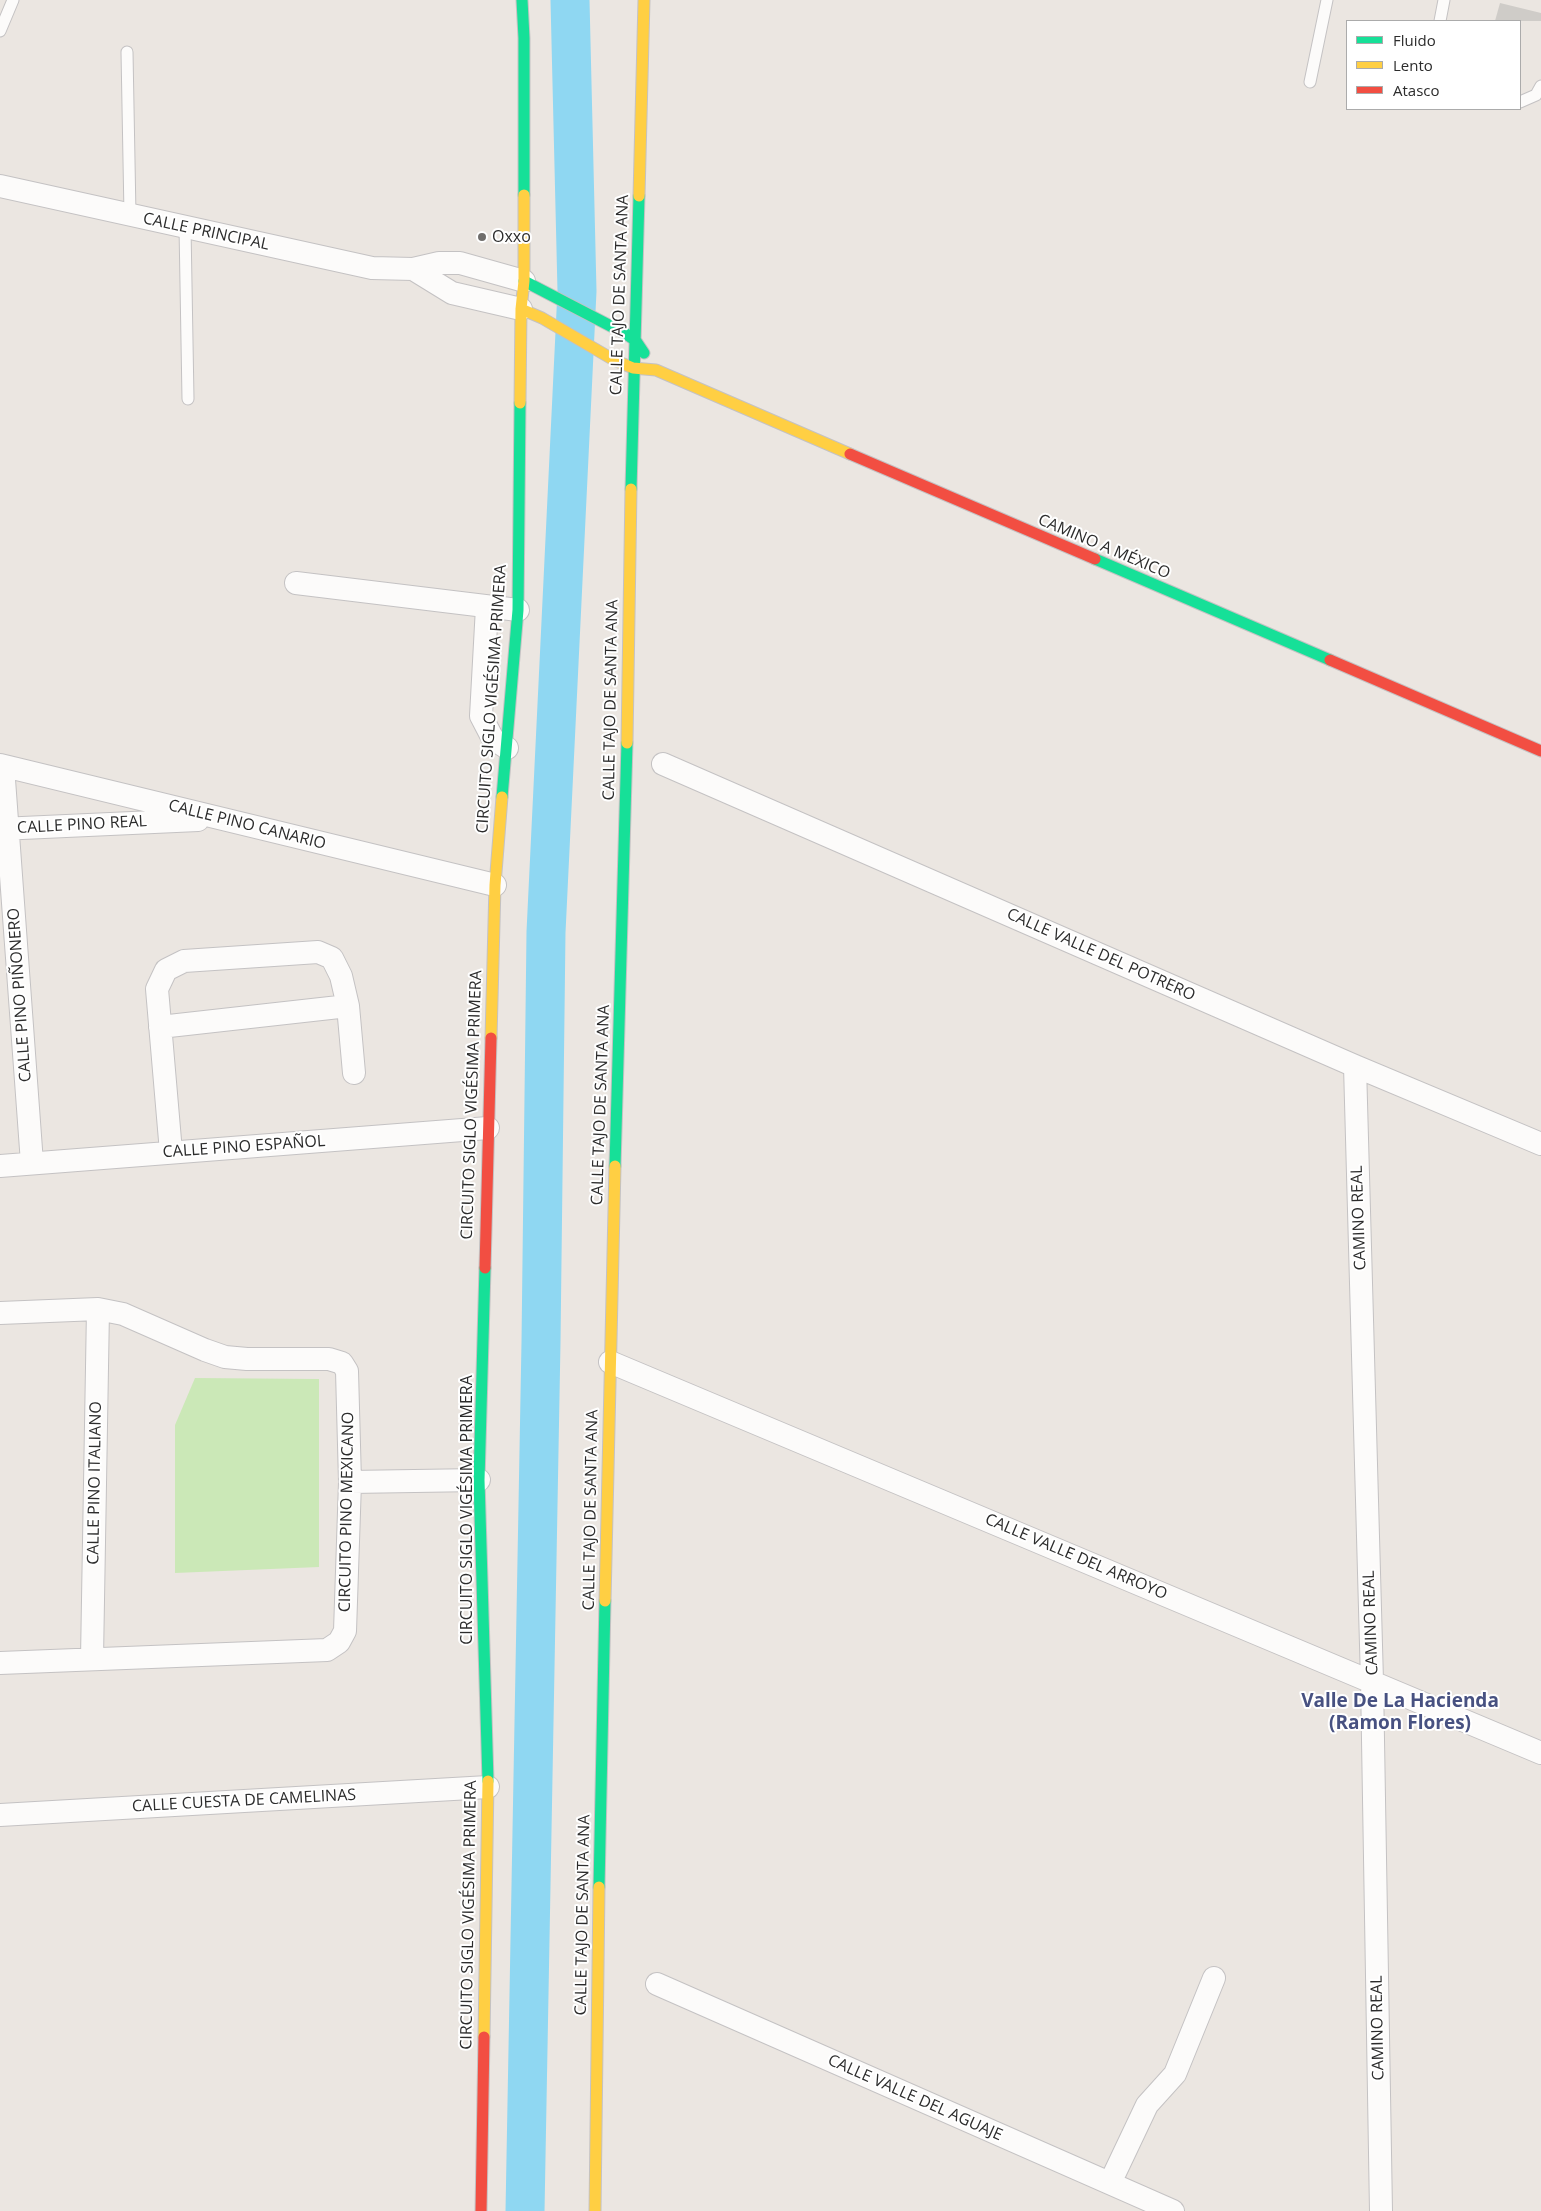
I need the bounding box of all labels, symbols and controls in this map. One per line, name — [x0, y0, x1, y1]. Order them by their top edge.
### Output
legend — [1346, 20, 1521, 110]
text: Fluido — [1393, 30, 1436, 50]
text: Lento — [1393, 55, 1433, 75]
text: Atasco — [1393, 80, 1440, 100]
street label: CALLE TAJO DE SANTA ANA — [607, 194, 633, 396]
street label: CALLE PRINCIPAL — [141, 209, 271, 255]
place label: Oxxo — [492, 227, 531, 247]
marker: Oxxo — [476, 231, 488, 243]
street label: CAMINO A MÉXICO — [1035, 511, 1173, 583]
street label: CIRCUITO SIGLO VIGÉSIMA PRIMERA — [473, 564, 511, 834]
street label: CALLE TAJO DE SANTA ANA — [600, 599, 622, 801]
street label: CALLE PINO CANARIO — [166, 796, 328, 854]
street label: CALLE PINO REAL — [17, 812, 147, 838]
street label: CALLE VALLE DEL POTRERO — [1004, 905, 1198, 1005]
street label: CALLE PINO PIÑONERO — [4, 907, 36, 1083]
street label: CIRCUITO SIGLO VIGÉSIMA PRIMERA — [458, 970, 486, 1240]
street label: CALLE TAJO DE SANTA ANA — [588, 1004, 614, 1206]
street label: CALLE PINO ESPAÑOL — [162, 1132, 326, 1162]
street label: CAMINO REAL — [1348, 1165, 1370, 1271]
street label: CIRCUITO SIGLO VIGÉSIMA PRIMERA — [457, 1375, 477, 1645]
street label: CALLE PINO ITALIANO — [84, 1401, 106, 1565]
street label: CALLE TAJO DE SANTA ANA — [580, 1409, 602, 1611]
street label: CIRCUITO PINO MEXICANO — [336, 1412, 358, 1612]
street label: CALLE VALLE DEL ARROYO — [982, 1510, 1170, 1604]
street label: CAMINO REAL — [1360, 1570, 1382, 1676]
district label: Valle De La Hacienda (Ramon Flores) — [1301, 1691, 1499, 1735]
street label: CIRCUITO SIGLO VIGÉSIMA PRIMERA — [457, 1780, 481, 2050]
street label: CALLE CUESTA DE CAMELINAS — [131, 1786, 357, 1816]
street label: CALLE TAJO DE SANTA ANA — [572, 1814, 594, 2016]
street label: CAMINO REAL — [1367, 1975, 1389, 2081]
street label: CALLE VALLE DEL AGUAJE — [825, 2051, 1005, 2145]

